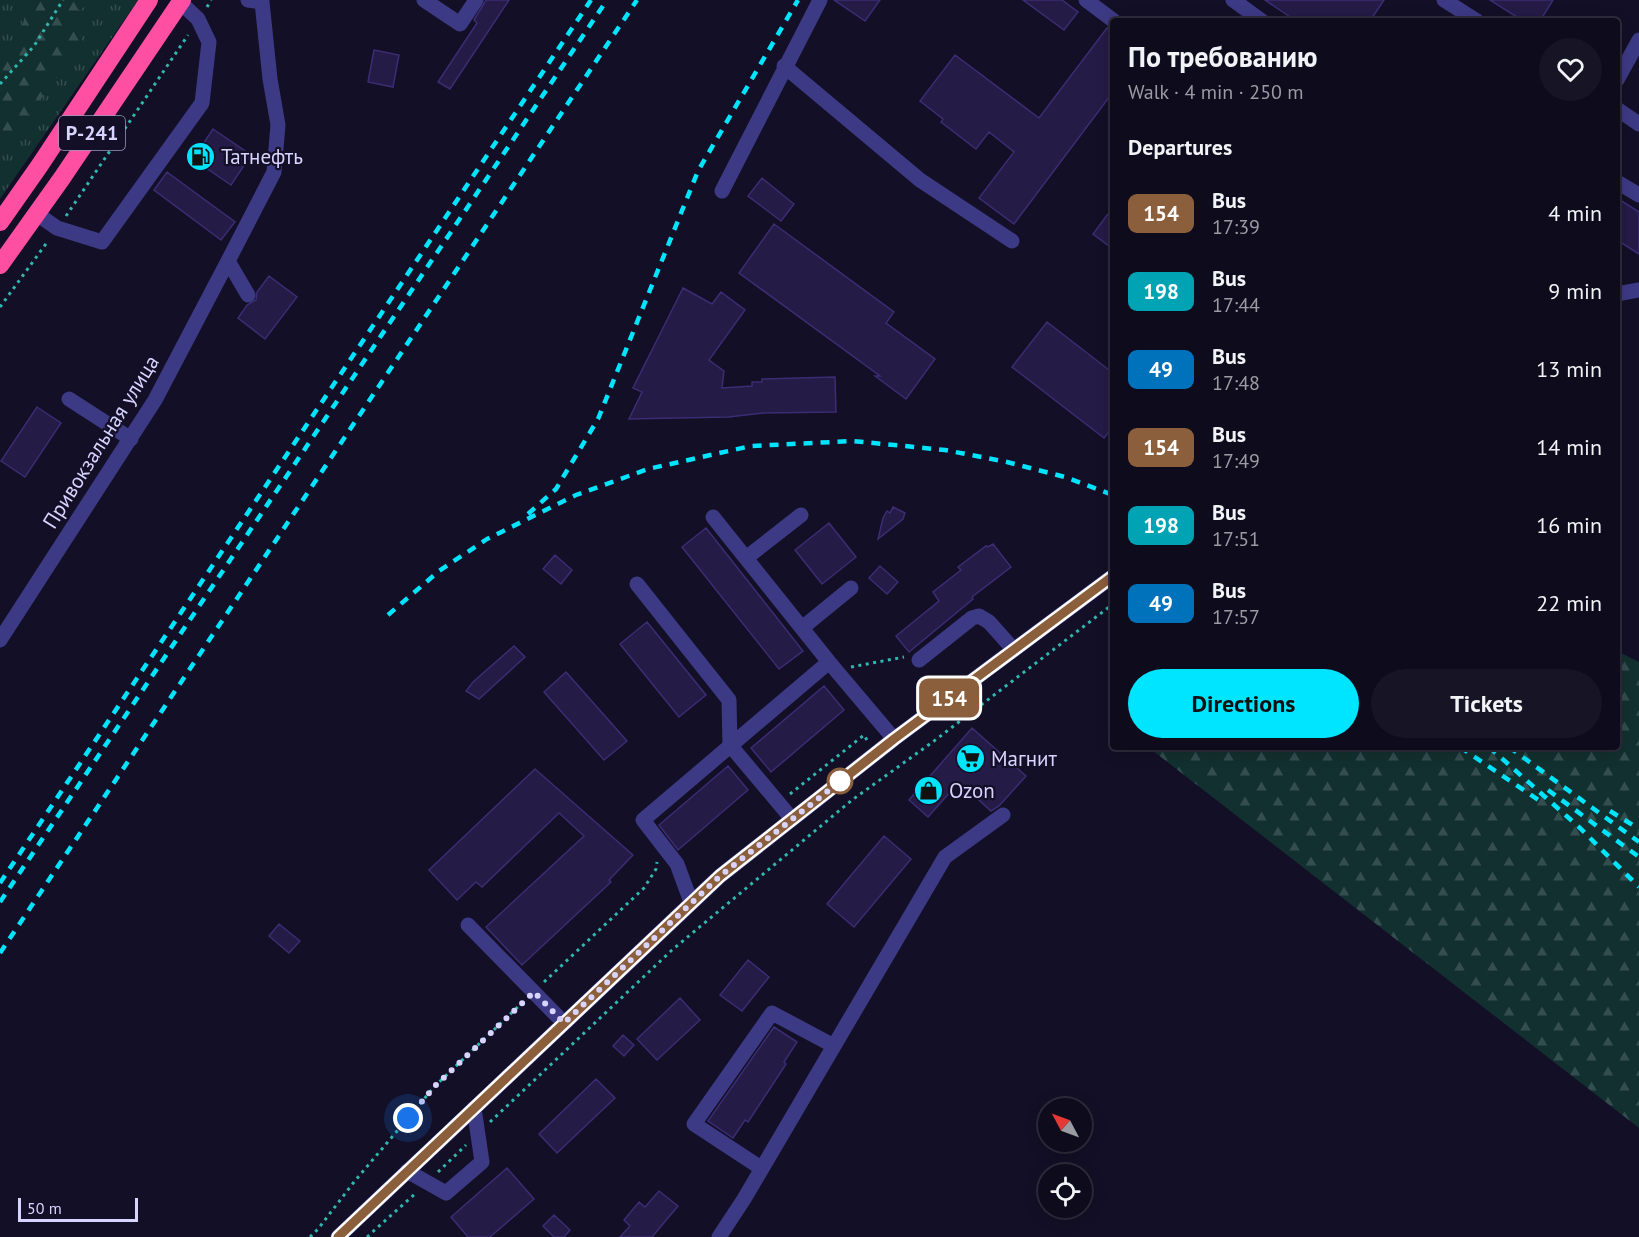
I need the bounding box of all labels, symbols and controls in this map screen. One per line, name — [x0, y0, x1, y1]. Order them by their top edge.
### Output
text: По требованию — [1128, 38, 1318, 75]
button: heart — [1539, 38, 1602, 101]
text: Walk · 4 min · 250 m — [1128, 79, 1304, 105]
road number: Р-241 — [59, 116, 125, 150]
text: Departures — [1128, 133, 1232, 161]
fuel station icon: Татнефть — [184, 141, 216, 173]
place label: Татнефть — [221, 143, 303, 170]
text: Bus — [1212, 186, 1246, 214]
text: 4 min — [1548, 199, 1602, 227]
text: 154 — [1143, 200, 1179, 227]
text: 17:39 — [1212, 214, 1260, 240]
text: Bus — [1212, 264, 1246, 292]
text: 9 min — [1548, 277, 1602, 305]
text: 198 — [1143, 278, 1179, 305]
text: 17:44 — [1212, 292, 1260, 318]
text: Bus — [1212, 342, 1246, 370]
street label: Привокзальная улица — [36, 350, 165, 533]
text: 13 min — [1536, 355, 1602, 383]
text: 49 — [1149, 356, 1173, 383]
text: 17:48 — [1212, 370, 1260, 396]
text: Bus — [1212, 420, 1246, 448]
text: 14 min — [1536, 433, 1602, 461]
text: 154 — [1143, 434, 1179, 461]
text: 17:49 — [1212, 448, 1260, 474]
text: Bus — [1212, 498, 1246, 526]
text: 16 min — [1536, 511, 1602, 539]
text: 198 — [1143, 512, 1179, 539]
text: 17:51 — [1212, 526, 1260, 552]
text: Bus — [1212, 576, 1246, 604]
text: 22 min — [1536, 589, 1602, 617]
text: 49 — [1149, 590, 1173, 617]
text: 17:57 — [1212, 604, 1260, 630]
button: Directions — [1128, 669, 1359, 738]
button: Tickets — [1371, 669, 1602, 738]
line badge: 154 — [914, 678, 984, 718]
text: 154 — [931, 685, 967, 712]
supermarket icon: Магнит — [954, 743, 986, 775]
place label: Магнит — [991, 745, 1058, 772]
unlabelled marker — [827, 768, 853, 794]
shop icon: Ozon — [912, 775, 944, 807]
place label: Ozon — [949, 777, 995, 804]
north arrow — [1038, 1098, 1092, 1152]
map controls — [1038, 1098, 1092, 1218]
your location — [393, 1103, 423, 1133]
button: locate — [1038, 1164, 1092, 1218]
scale bar — [18, 1195, 138, 1222]
text: 50 m — [27, 1198, 62, 1218]

